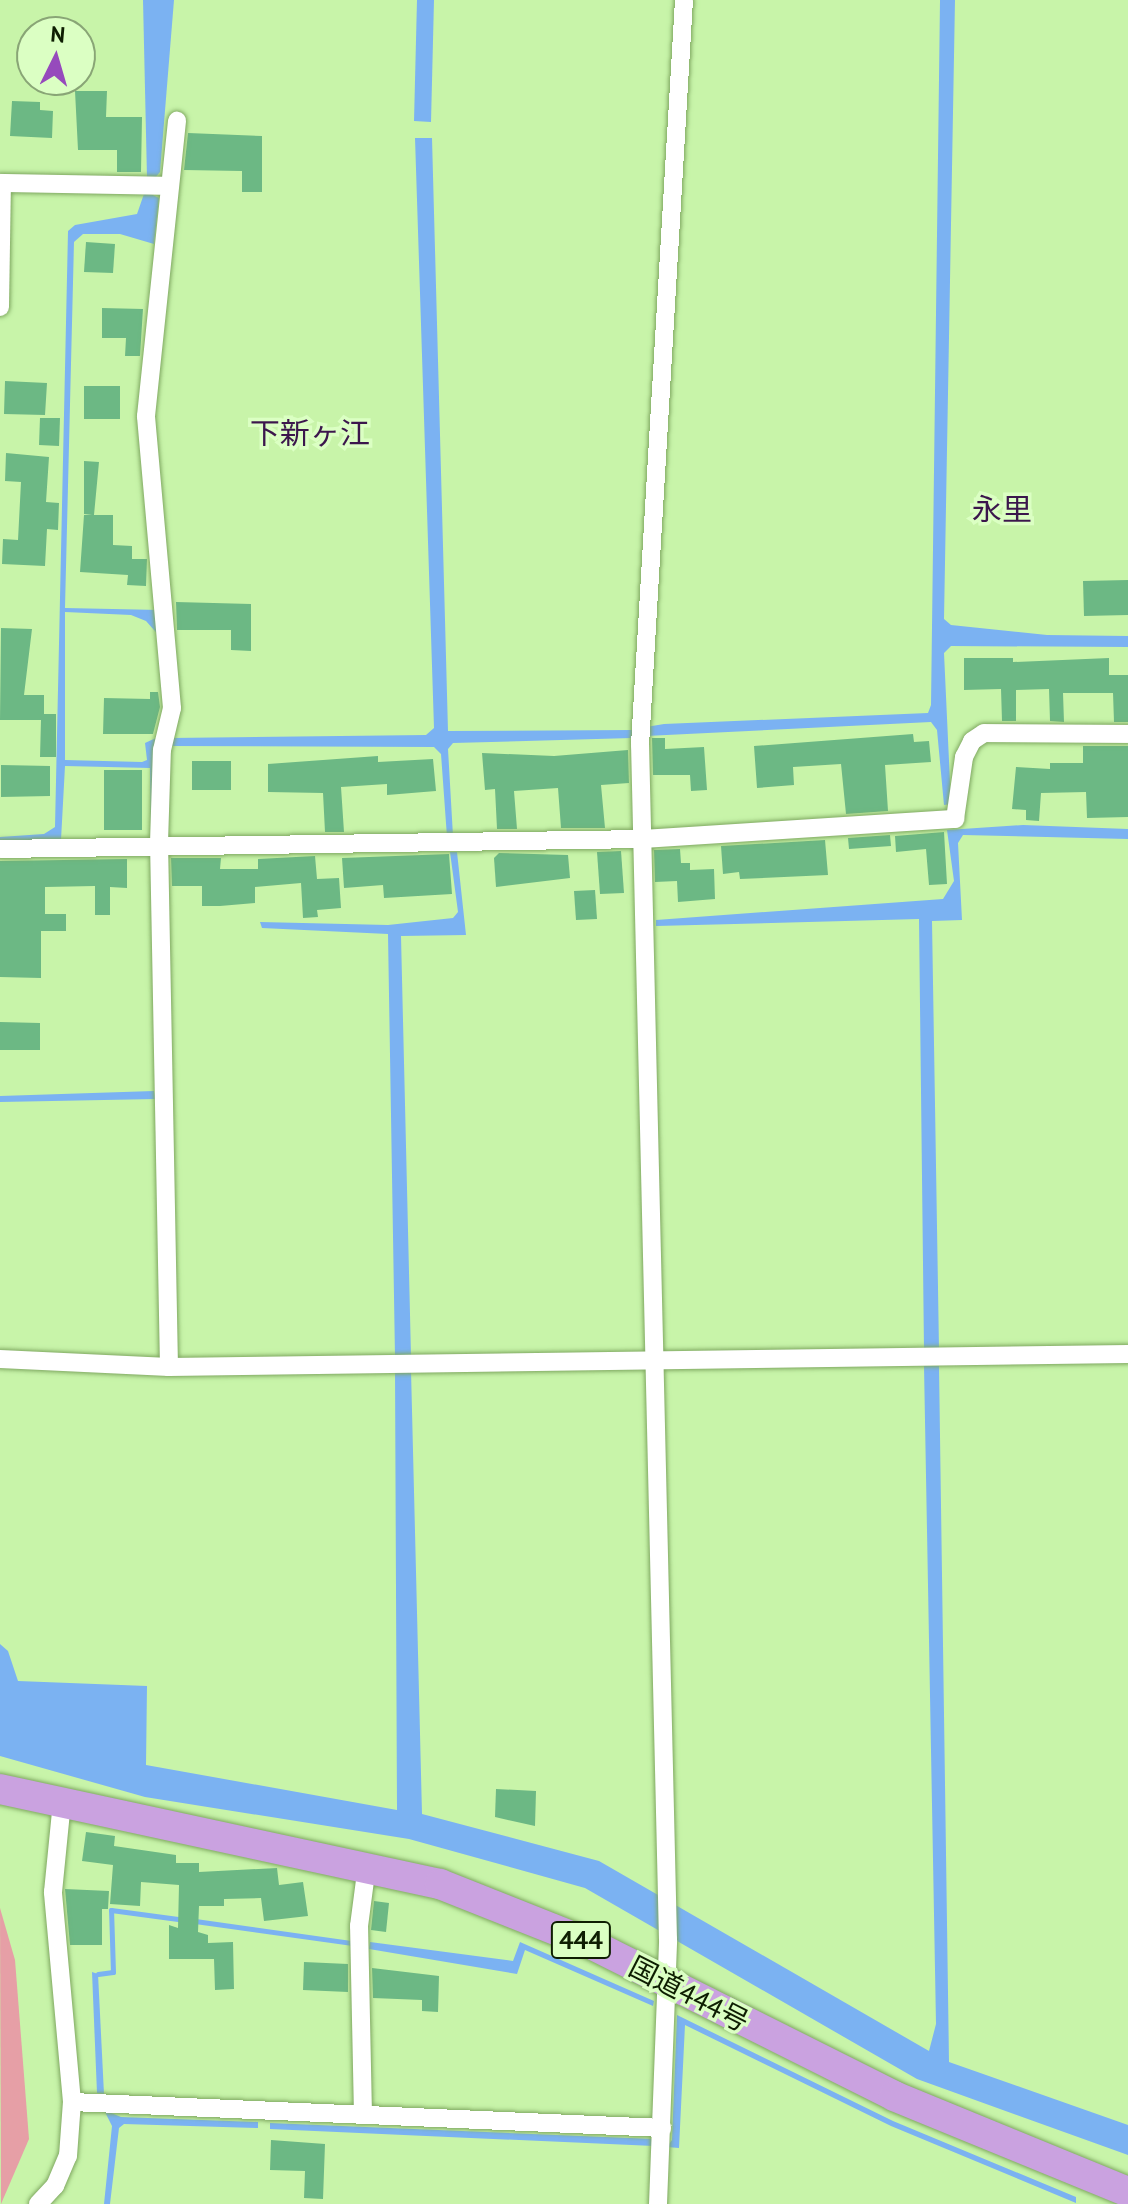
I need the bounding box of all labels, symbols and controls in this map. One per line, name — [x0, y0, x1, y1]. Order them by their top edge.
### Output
north arrow — [16, 16, 96, 96]
text: N — [49, 20, 66, 49]
district label: 下新ヶ江 — [250, 415, 370, 451]
district label: 永里 — [972, 491, 1032, 527]
road number: 444 — [549, 1918, 613, 1962]
street label: 国道444号 — [624, 1950, 754, 2038]

